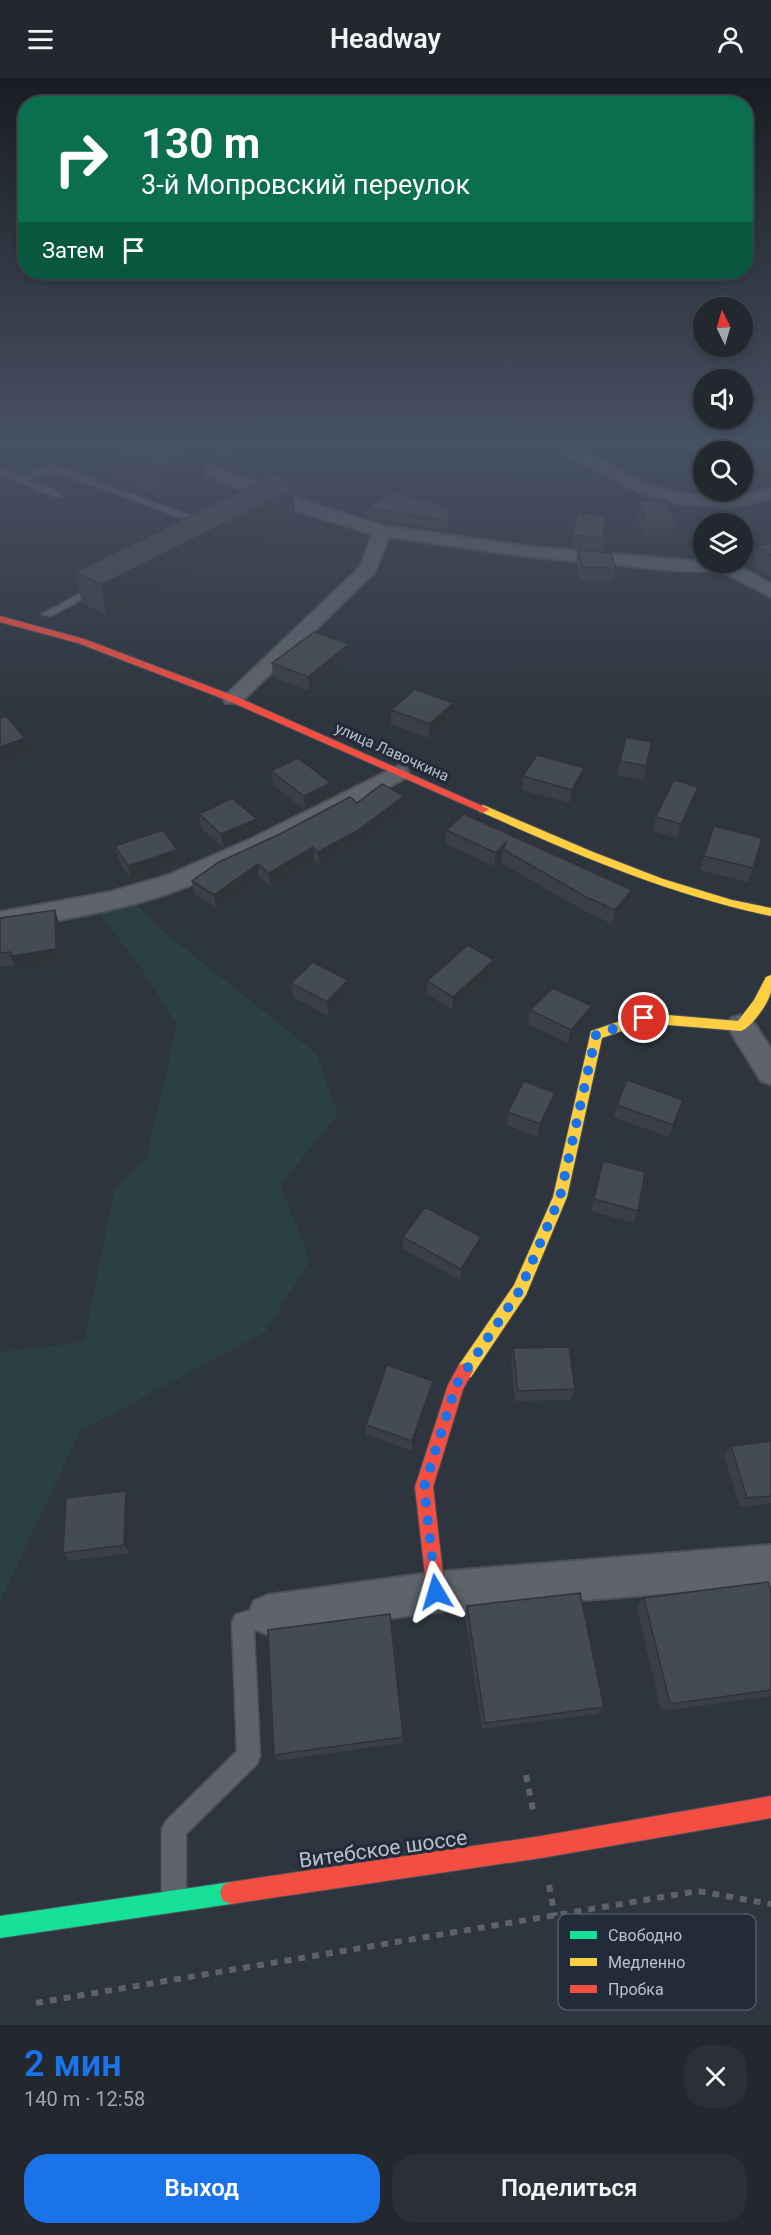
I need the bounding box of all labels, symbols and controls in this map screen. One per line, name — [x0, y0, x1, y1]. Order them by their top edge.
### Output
icon: menu — [24, 23, 57, 56]
text: Headway — [330, 23, 441, 55]
icon: person — [714, 23, 747, 56]
text: 130 m — [141, 119, 260, 168]
icon: right — [42, 120, 120, 198]
text: 3-й Мопровский переулок — [141, 169, 470, 201]
icon: arrive — [117, 234, 150, 267]
text: Затем — [42, 238, 105, 263]
north arrow — [693, 297, 753, 357]
map controls — [693, 297, 753, 573]
button: sound — [693, 369, 753, 429]
button: search — [693, 441, 753, 501]
button: layers — [693, 513, 753, 573]
street label: улица Лавочкина — [332, 719, 452, 785]
pin — [618, 992, 669, 1043]
icon: arrive — [627, 1001, 660, 1034]
position arrow — [404, 1560, 468, 1624]
street label: Витебское шоссе — [297, 1825, 469, 1873]
legend — [558, 1914, 756, 2010]
text: Свободно — [608, 1926, 682, 1945]
text: Медленно — [608, 1953, 685, 1972]
text: Пробка — [608, 1980, 664, 1999]
text: 2 мин — [24, 2043, 122, 2085]
button: close — [684, 2045, 747, 2108]
text: 140 m · 12:58 — [24, 2087, 145, 2111]
button: Выход — [24, 2154, 380, 2223]
button: Поделиться — [392, 2154, 747, 2223]

